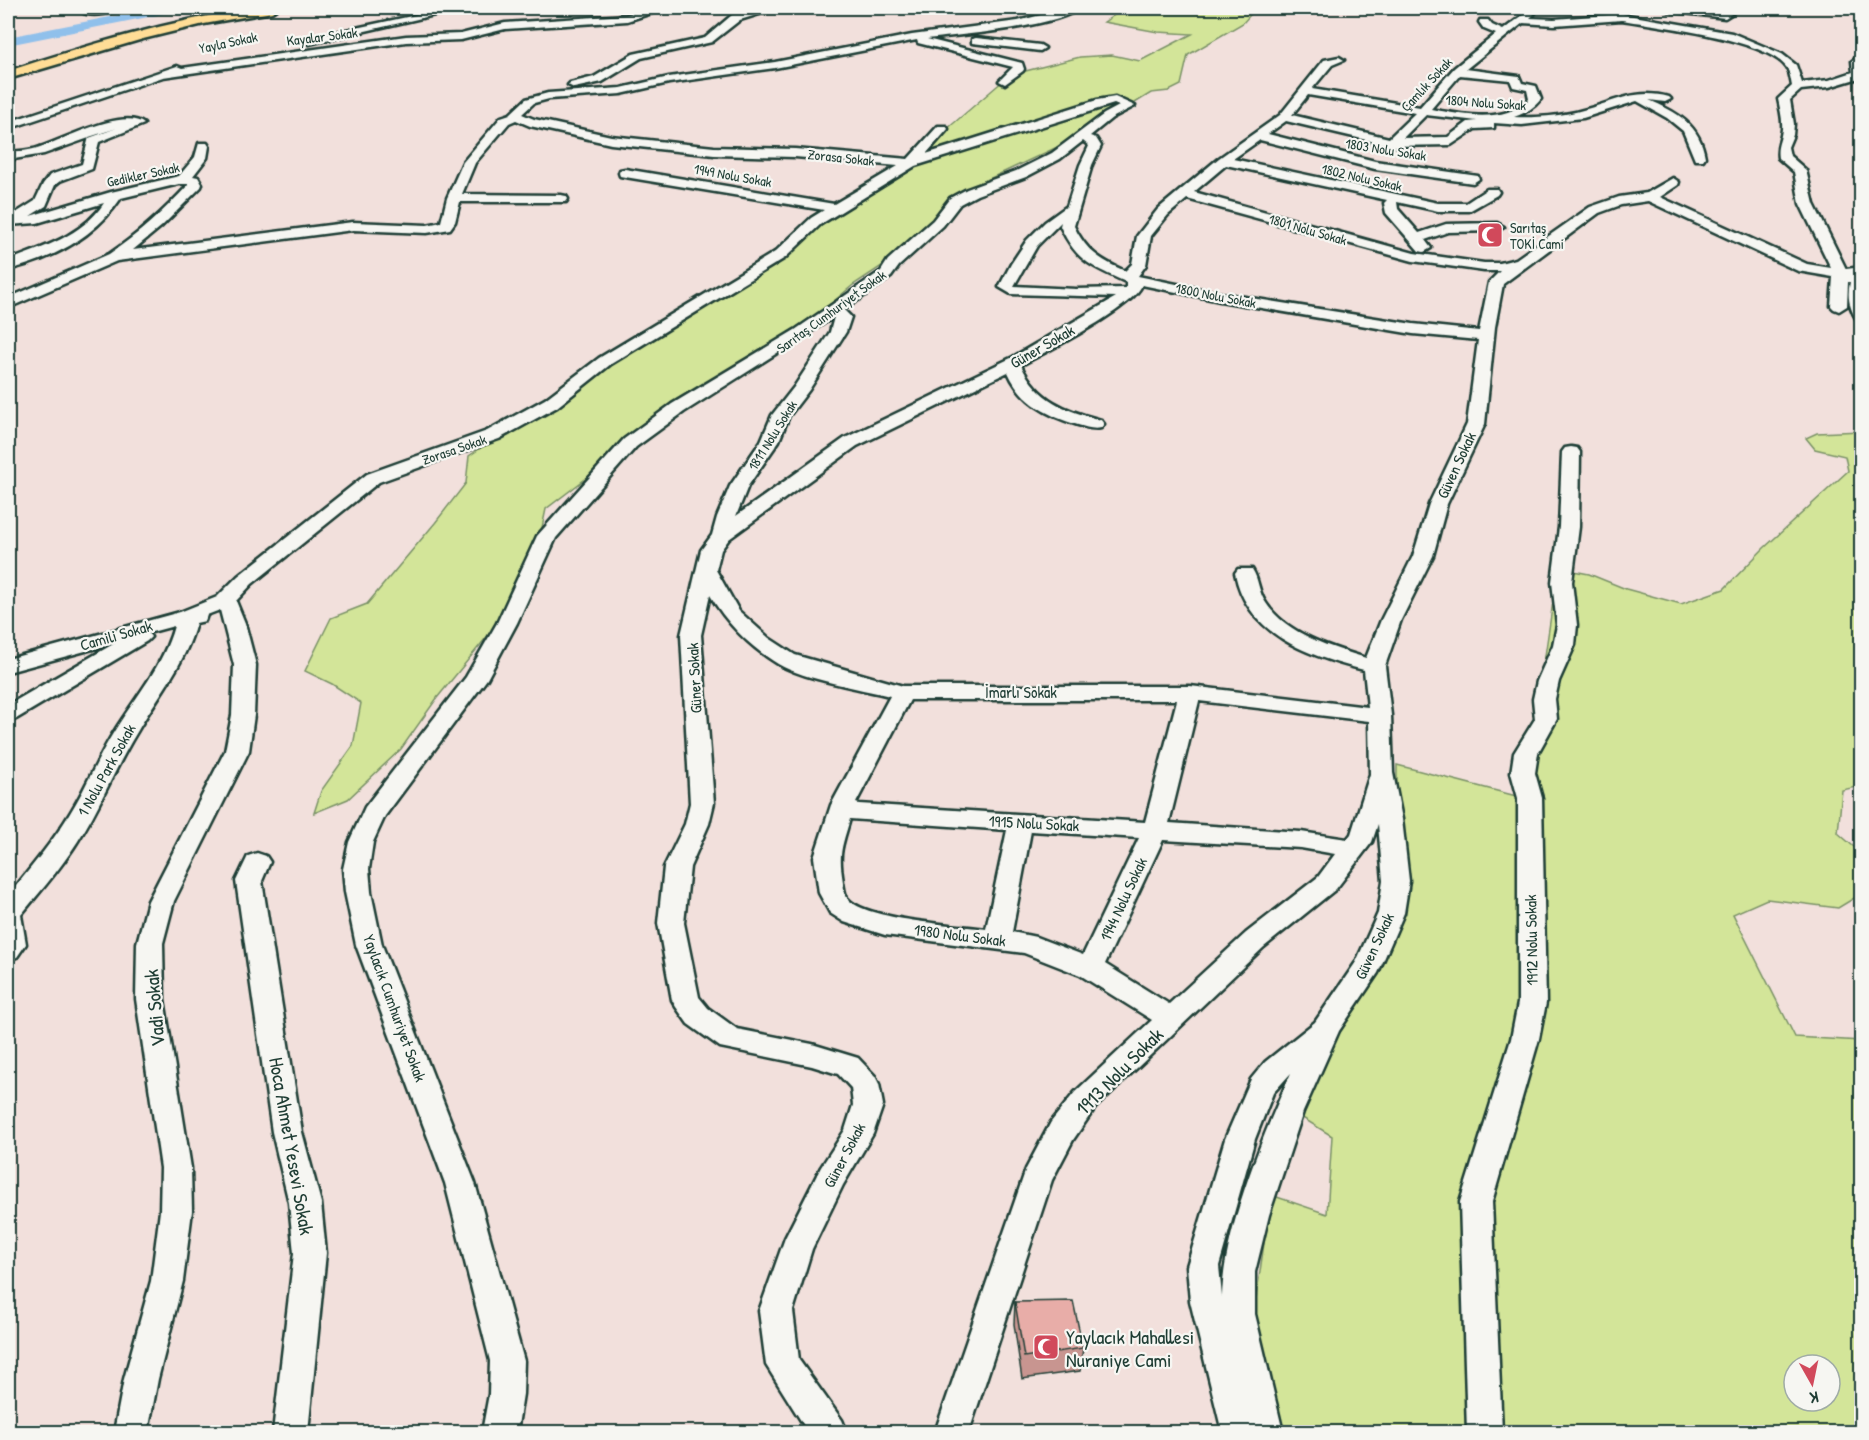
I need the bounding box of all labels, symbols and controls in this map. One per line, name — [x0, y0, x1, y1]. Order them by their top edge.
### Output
street label: Kayalar Sokak — [285, 22, 359, 51]
street label: Yayla Sokak — [197, 27, 259, 58]
street label: Çamlık Sokak — [1396, 53, 1456, 115]
street label: 1804 Nolu Sokak — [1445, 90, 1527, 114]
street label: 1803 Nolu Sokak — [1344, 133, 1428, 165]
street label: Zorasa Sokak — [807, 144, 875, 170]
street label: Gedikler Sokak — [105, 157, 181, 191]
street label: 1949 Nolu Sokak — [693, 159, 774, 191]
street label: 1802 Nolu Sokak — [1320, 159, 1404, 196]
street label: 1801 Nolu Sokak — [1267, 209, 1350, 249]
place label: Sarıtaş TOKİ Cami — [1510, 218, 1564, 253]
mosque icon: Sarıtaş TOKİ Cami — [1475, 220, 1505, 250]
street label: Sarıtaş Cumhuriyet Sokak — [772, 265, 890, 358]
street label: 1800 Nolu Sokak — [1174, 278, 1258, 312]
street label: Güner Sokak — [1006, 319, 1078, 373]
street label: 1811 Nolu Sokak — [743, 396, 801, 474]
street label: Güven Sokak — [1431, 428, 1481, 502]
street label: Zorasa Sokak — [419, 429, 489, 469]
street label: Camili Sokak — [77, 614, 155, 656]
street label: Güner Sokak — [681, 642, 707, 714]
street label: İmarlı Sokak — [985, 681, 1057, 703]
street label: 1 Nolu Park Sokak — [72, 719, 141, 820]
street label: 1915 Nolu Sokak — [988, 810, 1080, 836]
street label: 1944 Nolu Sokak — [1094, 853, 1152, 944]
street label: 1912 Nolu Sokak — [1519, 894, 1543, 986]
street label: Güven Sokak — [1349, 909, 1399, 983]
street label: 1980 Nolu Sokak — [913, 918, 1007, 952]
street label: Yaylacık Cumhuriyet Sokak — [358, 931, 432, 1085]
street label: Vadi Sokak — [137, 968, 171, 1048]
street label: 1913 Nolu Sokak — [1069, 1021, 1169, 1121]
street label: Hoca Ahmet Yesevi Sokak — [263, 1055, 321, 1237]
street label: Güner Sokak — [818, 1118, 871, 1191]
place label: Yaylacık Mahallesi Nuraniye Cami — [1066, 1323, 1194, 1373]
mosque icon: Yaylacık Mahallesi Nuraniye Cami — [1031, 1332, 1061, 1362]
north arrow — [1782, 1353, 1842, 1413]
text: K — [1808, 1386, 1820, 1409]

